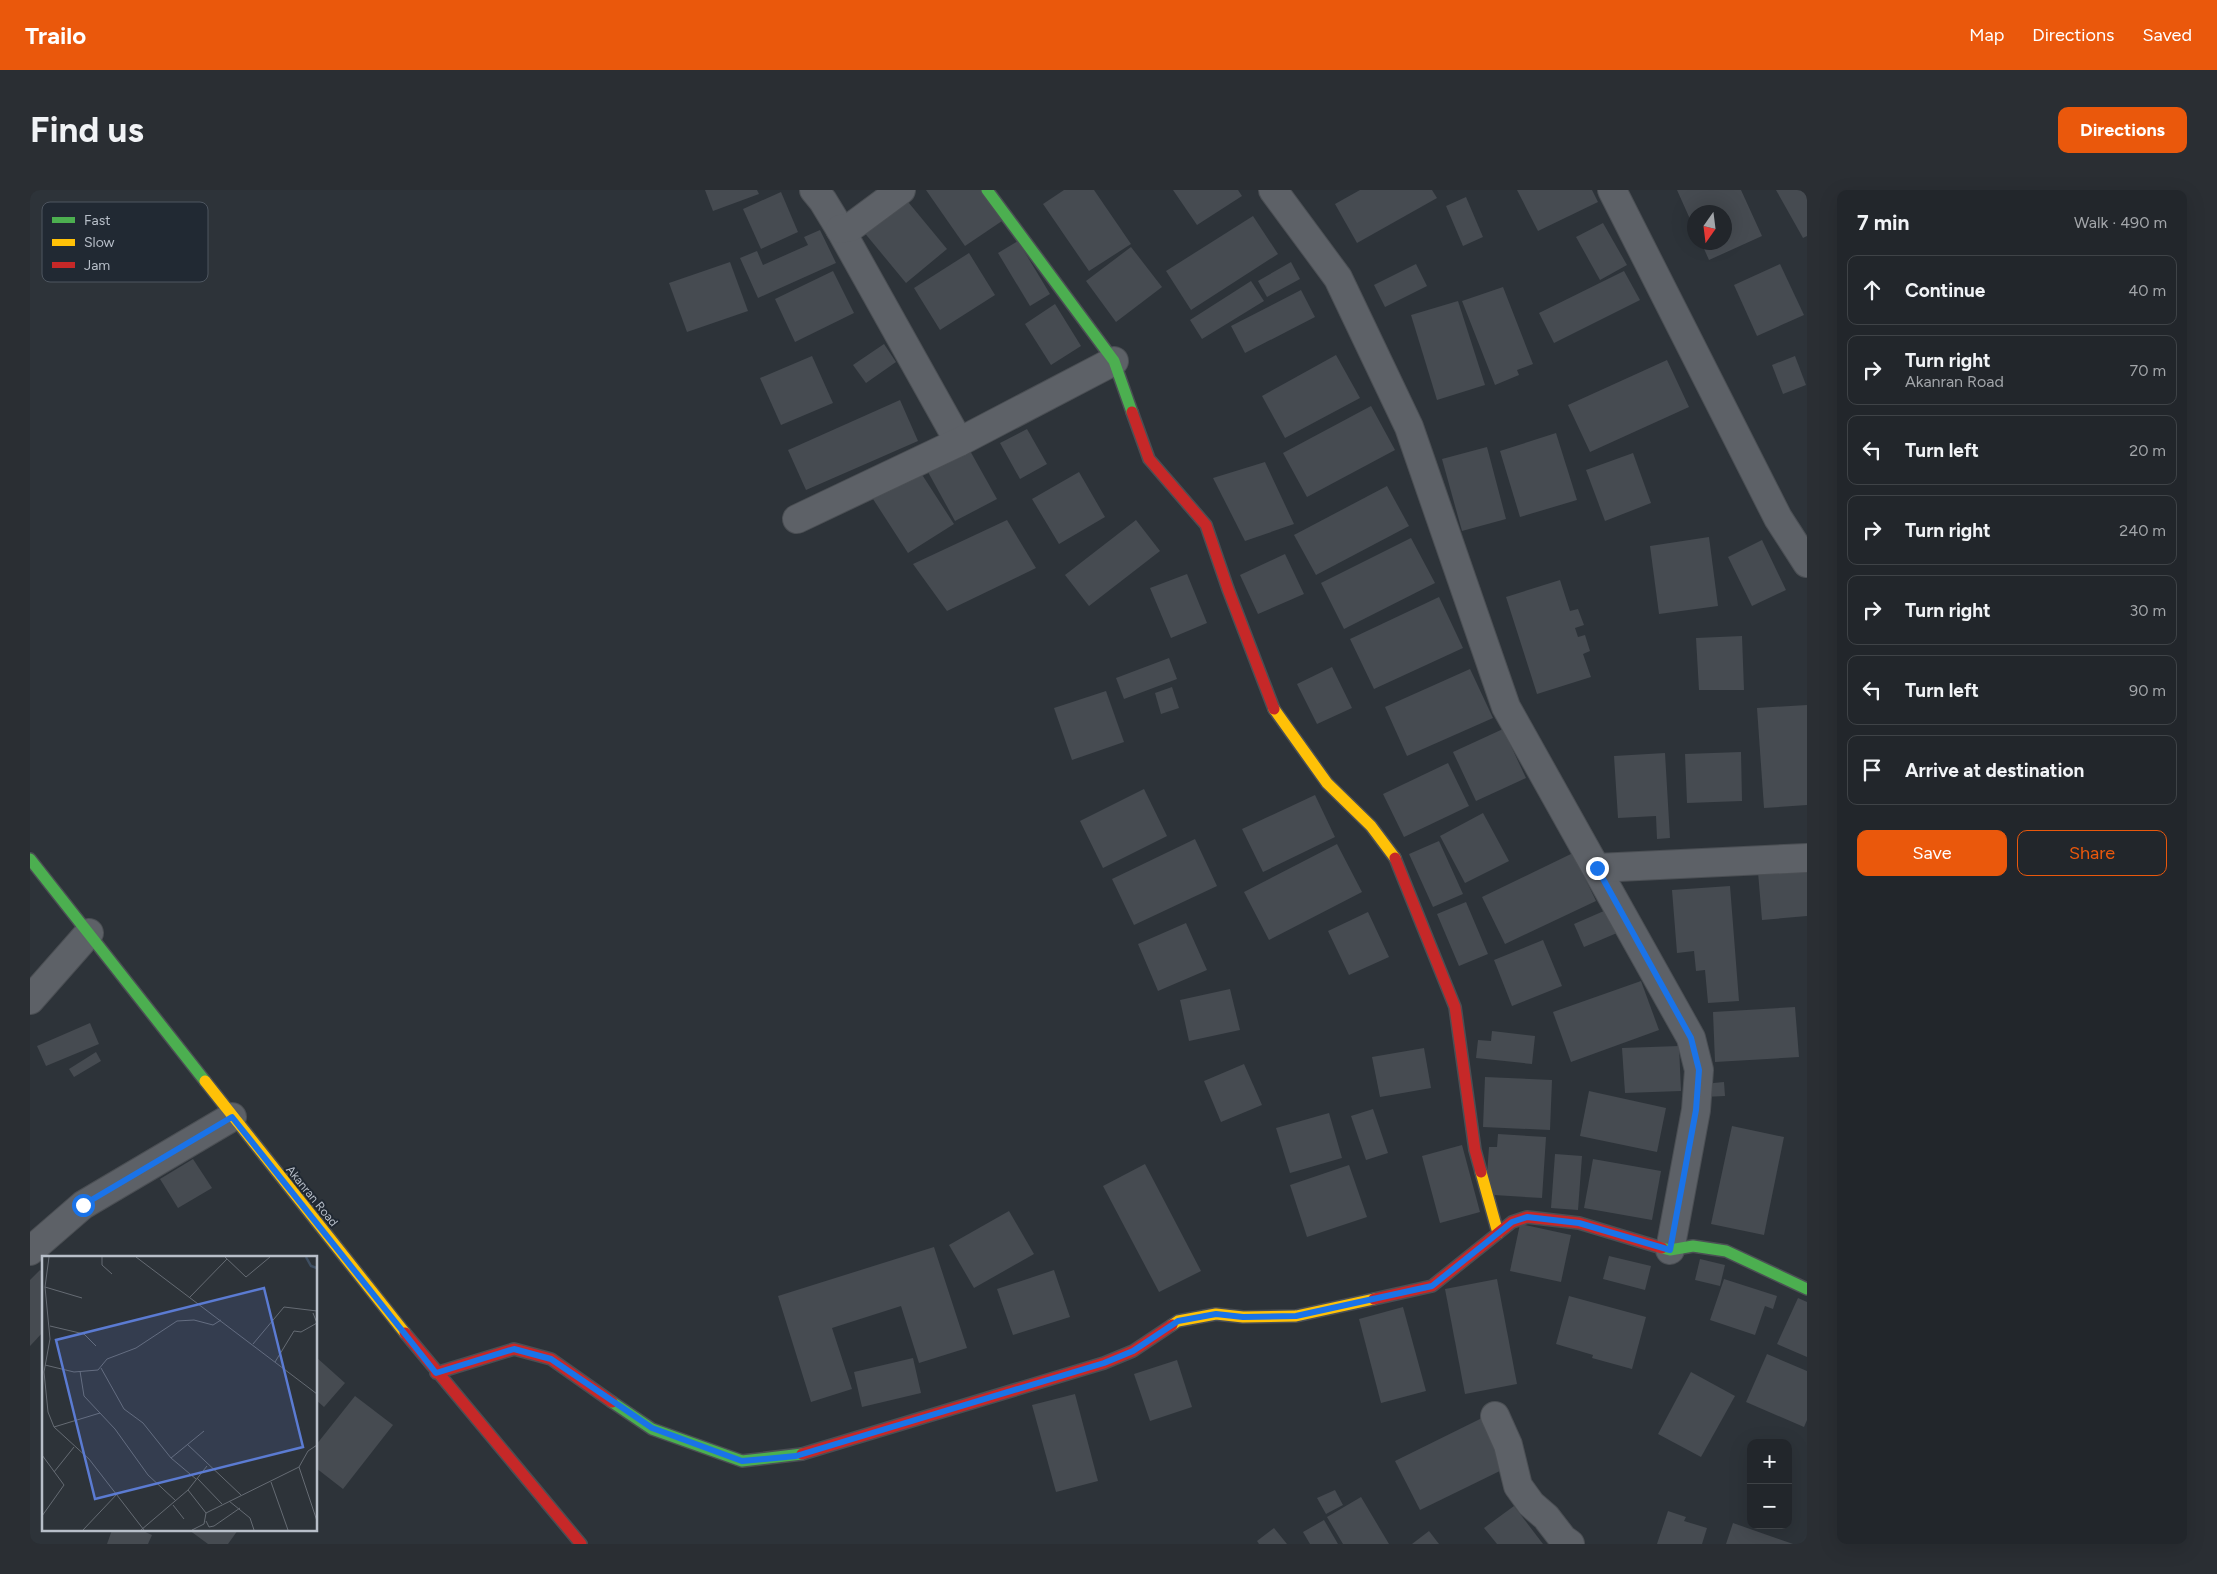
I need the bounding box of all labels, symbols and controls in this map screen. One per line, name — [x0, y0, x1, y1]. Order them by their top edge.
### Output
text: Trailo — [25, 21, 86, 50]
text: Map — [1969, 24, 2004, 46]
text: Directions — [2032, 24, 2114, 46]
text: Saved — [2142, 24, 2192, 46]
button: Directions — [2058, 107, 2187, 153]
text: Find us — [30, 109, 144, 151]
legend — [42, 202, 208, 282]
north arrow — [1687, 205, 1732, 250]
text: 7 min — [1857, 210, 1909, 235]
text: Fast — [84, 212, 110, 229]
text: Walk · 490 m — [2074, 213, 2167, 232]
text: Slow — [84, 234, 115, 251]
text: Jam — [84, 257, 110, 274]
icon: ahead — [1858, 276, 1886, 304]
text: Continue — [1905, 279, 1985, 302]
text: 40 m — [2128, 281, 2166, 300]
text: Turn right — [1905, 349, 1991, 372]
icon: right — [1858, 356, 1886, 384]
text: 70 m — [2130, 361, 2166, 380]
text: Akanran Road — [1905, 372, 2004, 391]
icon: left — [1858, 436, 1886, 464]
text: Turn left — [1905, 439, 1979, 462]
text: 20 m — [2129, 441, 2166, 460]
icon: right — [1858, 516, 1886, 544]
text: Turn right — [1905, 519, 1991, 542]
text: 240 m — [2119, 521, 2166, 540]
icon: right — [1858, 596, 1886, 624]
text: Turn right — [1905, 599, 1991, 622]
text: 30 m — [2129, 601, 2166, 620]
icon: left — [1858, 676, 1886, 704]
text: Turn left — [1905, 679, 1979, 702]
text: 90 m — [2129, 681, 2166, 700]
icon: arrive — [1858, 756, 1886, 784]
text: Arrive at destination — [1905, 759, 2084, 782]
button: Save — [1857, 830, 2007, 876]
button: Share — [2017, 830, 2167, 876]
route end — [1586, 857, 1609, 880]
street label: Akanran Road — [283, 1163, 341, 1229]
route start — [72, 1194, 95, 1217]
inset map — [42, 1256, 318, 1532]
map controls — [1747, 1439, 1792, 1529]
button: + — [1747, 1439, 1792, 1484]
button: − — [1747, 1484, 1792, 1529]

